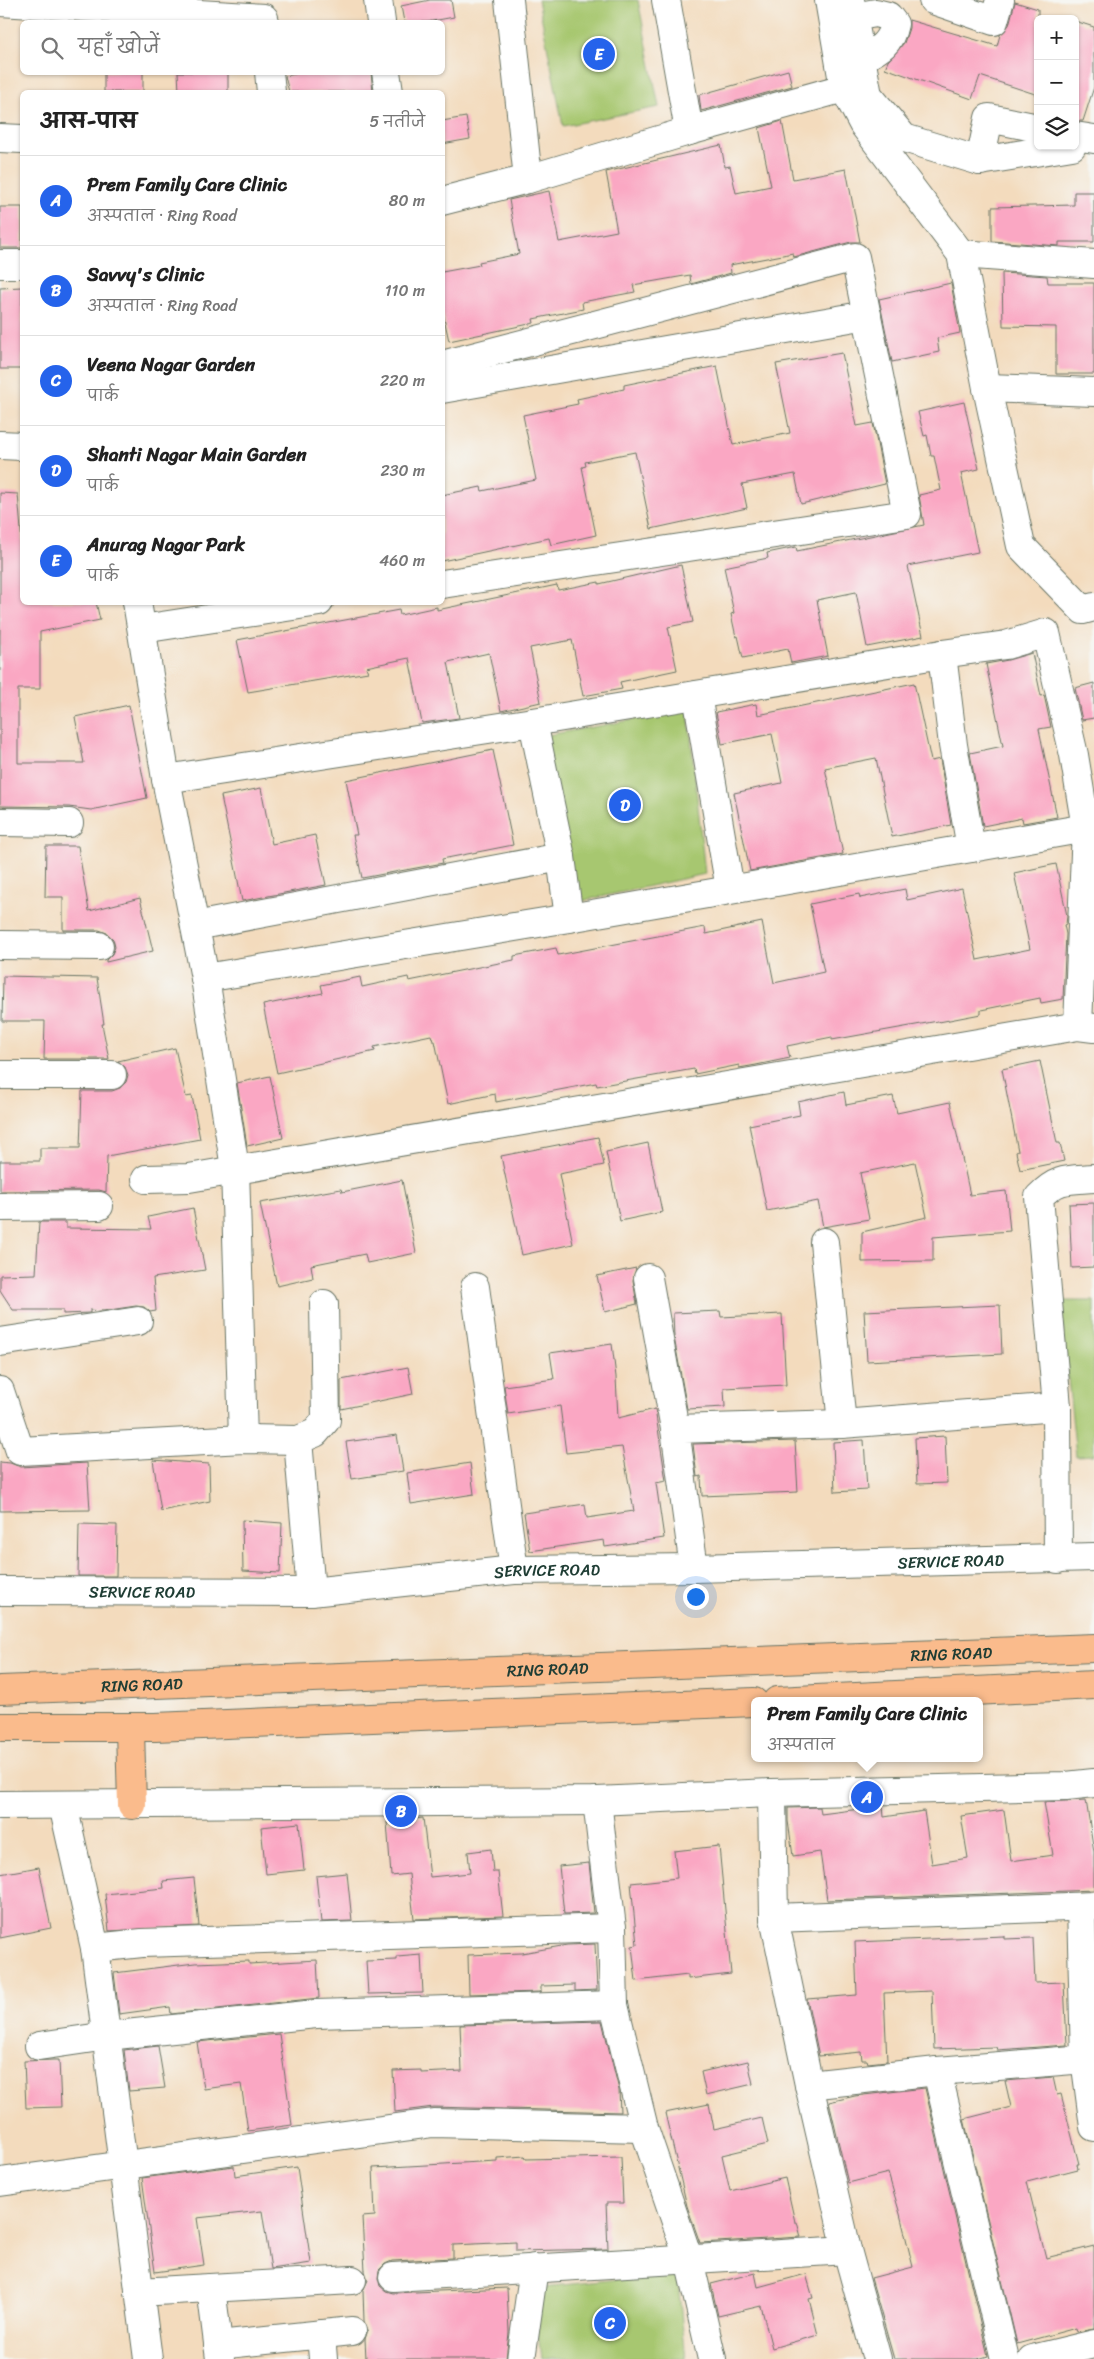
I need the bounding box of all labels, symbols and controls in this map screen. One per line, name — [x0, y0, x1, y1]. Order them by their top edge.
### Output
map controls — [1034, 15, 1079, 150]
button: + — [1034, 15, 1079, 60]
search box — [20, 20, 445, 75]
text: यहाँ खोजें — [78, 30, 160, 63]
icon: search — [38, 34, 66, 62]
pin: E — [583, 35, 615, 73]
button: − — [1034, 60, 1079, 105]
text: आस-पास — [40, 102, 137, 140]
button: layers — [1034, 105, 1079, 150]
text: 5 नतीजे — [370, 107, 425, 136]
text: Prem Family Care Clinic — [87, 168, 287, 201]
text: A — [51, 186, 61, 215]
text: 80 m — [389, 186, 425, 215]
text: अस्पताल · Ring Road — [87, 201, 237, 230]
text: Savvy's Clinic — [87, 258, 204, 291]
text: B — [51, 276, 61, 305]
text: 110 m — [385, 276, 425, 305]
text: अस्पताल · Ring Road — [87, 291, 237, 320]
text: Veena Nagar Garden — [87, 348, 255, 381]
text: C — [51, 366, 61, 395]
text: 220 m — [380, 366, 425, 395]
text: पार्क — [87, 381, 118, 410]
text: Shanti Nagar Main Garden — [87, 438, 307, 471]
text: D — [51, 456, 61, 485]
text: 230 m — [380, 456, 425, 485]
text: पार्क — [87, 471, 118, 500]
text: Anurag Nagar Park — [87, 528, 245, 561]
text: E — [52, 546, 60, 575]
text: 460 m — [379, 546, 425, 575]
text: पार्क — [87, 561, 118, 590]
pin: D — [609, 786, 641, 824]
street label: SERVICE ROAD — [897, 1545, 1005, 1577]
street label: SERVICE ROAD — [492, 1555, 601, 1587]
street label: SERVICE ROAD — [89, 1577, 196, 1607]
your location — [683, 1584, 709, 1610]
street label: RING ROAD — [910, 1638, 993, 1670]
street label: RING ROAD — [506, 1653, 589, 1686]
street label: RING ROAD — [101, 1669, 184, 1701]
popup — [751, 1697, 983, 1762]
text: Prem Family Care Clinic — [767, 1697, 967, 1730]
text: अस्पताल — [767, 1730, 835, 1759]
pin: A — [851, 1778, 883, 1816]
pin: B — [385, 1792, 417, 1830]
pin: C — [594, 2304, 626, 2342]

